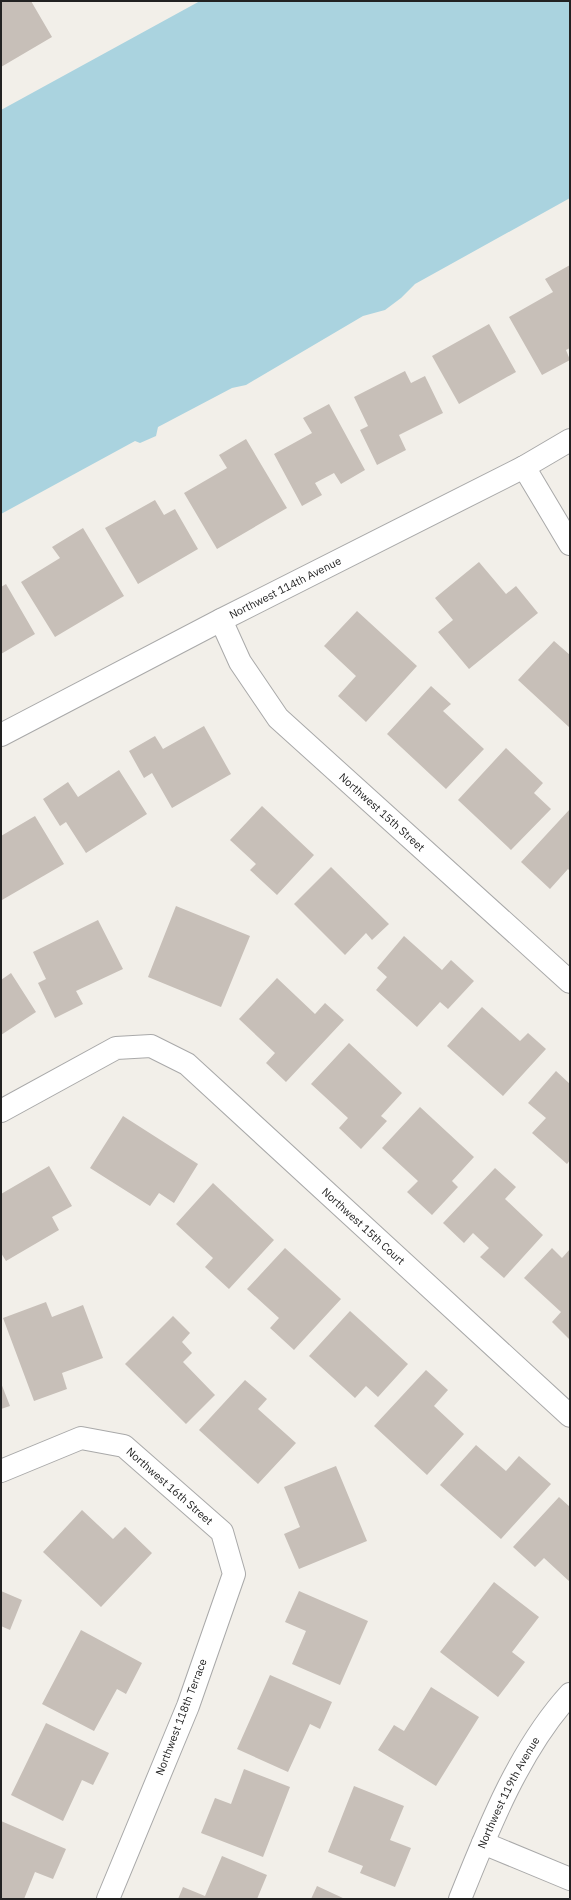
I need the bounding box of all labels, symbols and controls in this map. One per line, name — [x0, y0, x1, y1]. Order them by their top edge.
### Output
street label: Northwest 114th Avenue — [227, 554, 343, 622]
street label: Northwest 15th Street — [336, 770, 428, 854]
street label: Northwest 15th Court — [319, 1185, 408, 1268]
street label: Northwest 16th Street — [123, 1444, 216, 1528]
street label: Northwest 118th Terrace — [152, 1657, 210, 1777]
street label: Northwest 119th Avenue — [474, 1734, 542, 1851]

